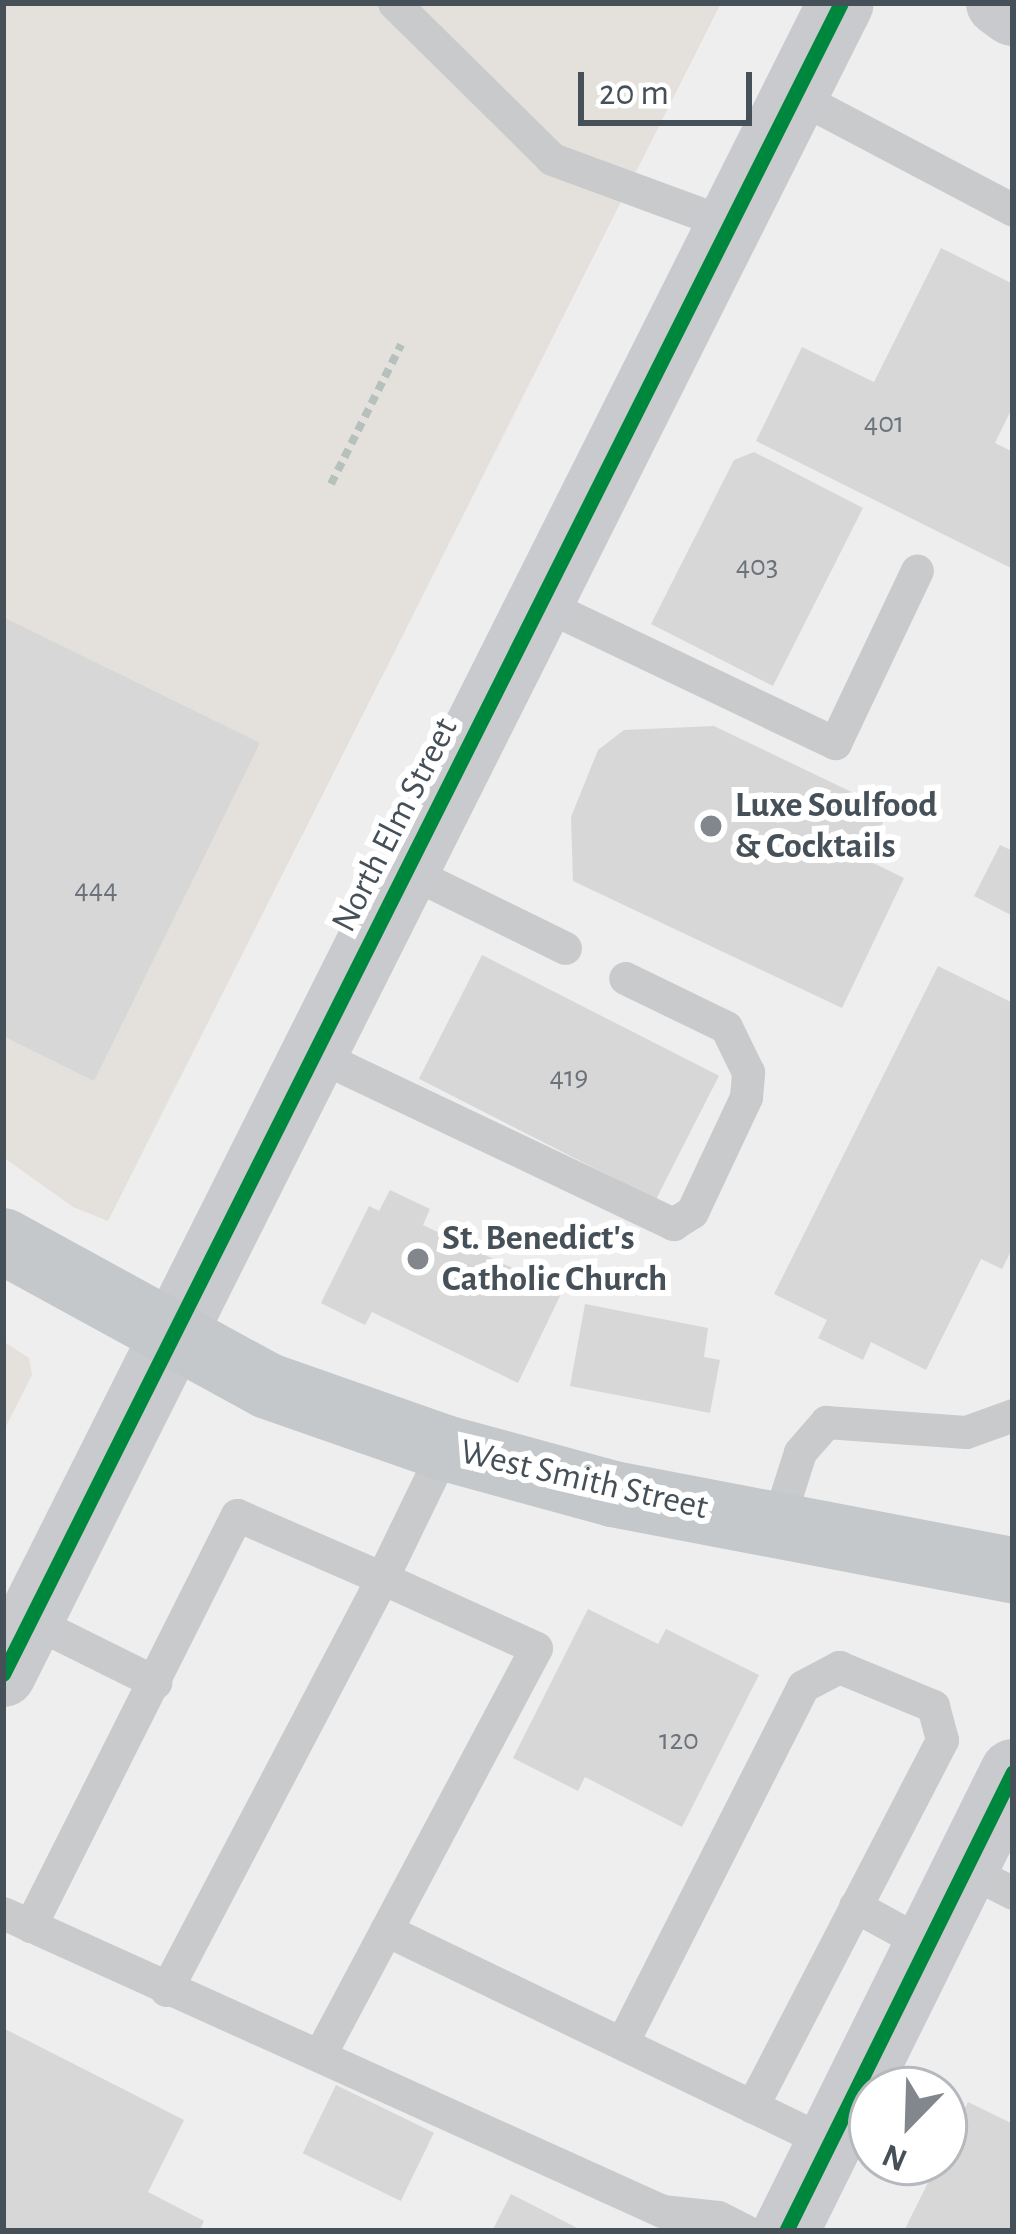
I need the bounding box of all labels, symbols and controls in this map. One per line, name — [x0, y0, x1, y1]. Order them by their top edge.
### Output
scale bar — [584, 48, 758, 122]
text: 20 m — [599, 75, 669, 111]
house number: 401 — [864, 405, 904, 441]
house number: 403 — [736, 548, 778, 584]
street label: North Elm Street — [322, 711, 468, 939]
place label: Luxe Soulfood & Cocktails — [735, 783, 937, 868]
marker: Luxe Soulfood & Cocktails — [698, 813, 724, 839]
house number: 444 — [74, 871, 118, 907]
house number: 419 — [550, 1059, 588, 1095]
place label: St. Benedict's Catholic Church — [442, 1216, 667, 1301]
marker: St. Benedict's Catholic Church — [405, 1246, 431, 1272]
street label: West Smith Street — [456, 1431, 712, 1529]
house number: 120 — [659, 1722, 699, 1758]
north arrow — [848, 2066, 968, 2186]
text: N — [878, 2137, 912, 2177]

